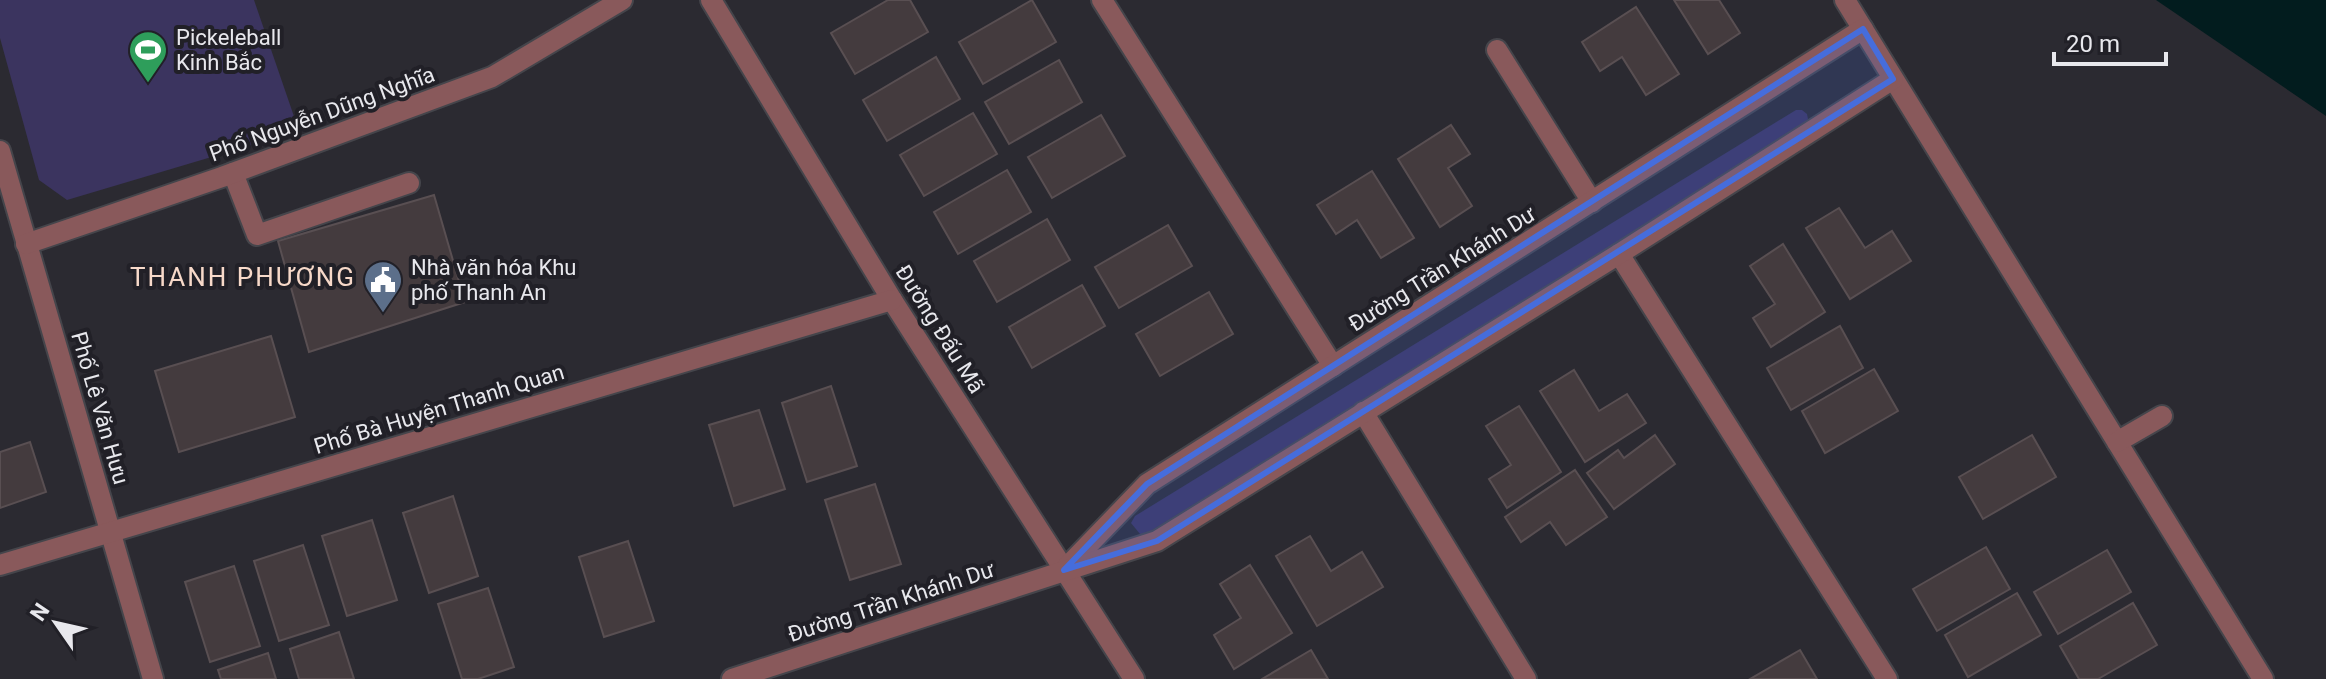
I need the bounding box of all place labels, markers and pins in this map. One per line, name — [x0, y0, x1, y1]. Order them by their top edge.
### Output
place label: Pickeleball Kinh Bắc — [176, 25, 281, 75]
sports icon: Pickeleball Kinh Bắc — [127, 29, 169, 84]
place label: Nhà văn hóa Khu phố Thanh An — [411, 255, 576, 305]
public building icon: Nhà văn hóa Khu phố Thanh An — [362, 259, 404, 314]

